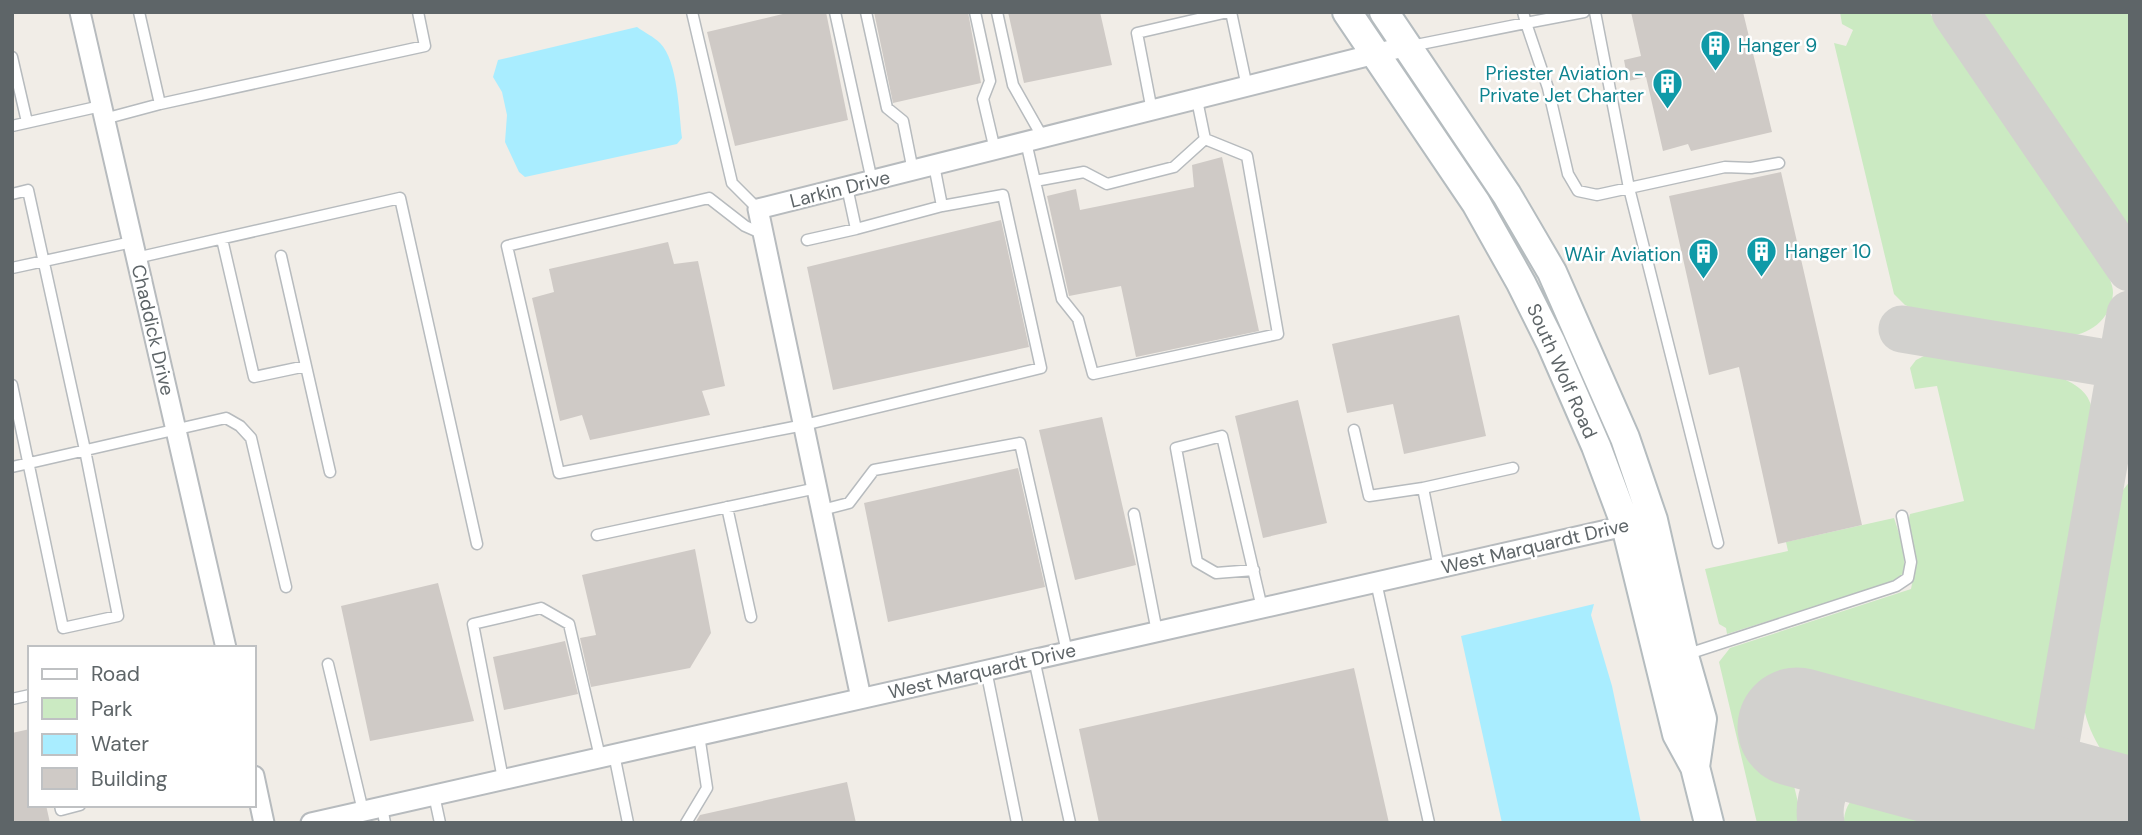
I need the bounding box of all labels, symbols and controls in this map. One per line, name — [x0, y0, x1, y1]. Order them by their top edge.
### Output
building icon: Hanger 9 — [1698, 28, 1732, 72]
place label: Hanger 9 — [1738, 33, 1817, 58]
place label: Priester Aviation - Private Jet Charter — [1479, 61, 1644, 108]
building icon: Priester Aviation - Private Jet Charter — [1650, 67, 1684, 111]
street label: Larkin Drive — [787, 164, 893, 214]
building icon: Hanger 10 — [1745, 234, 1779, 278]
building icon: WAir Aviation — [1687, 237, 1721, 281]
place label: Hanger 10 — [1785, 239, 1871, 264]
place label: WAir Aviation — [1564, 242, 1681, 267]
street label: Chaddick Drive — [126, 262, 180, 398]
street label: South Wolf Road — [1521, 300, 1603, 442]
street label: West Marquardt Drive — [1439, 512, 1631, 580]
street label: West Marquardt Drive — [886, 637, 1078, 705]
legend — [28, 646, 256, 807]
text: Road — [91, 660, 140, 688]
text: Park — [91, 695, 133, 723]
text: Water — [91, 730, 149, 758]
text: Building — [91, 765, 168, 793]

